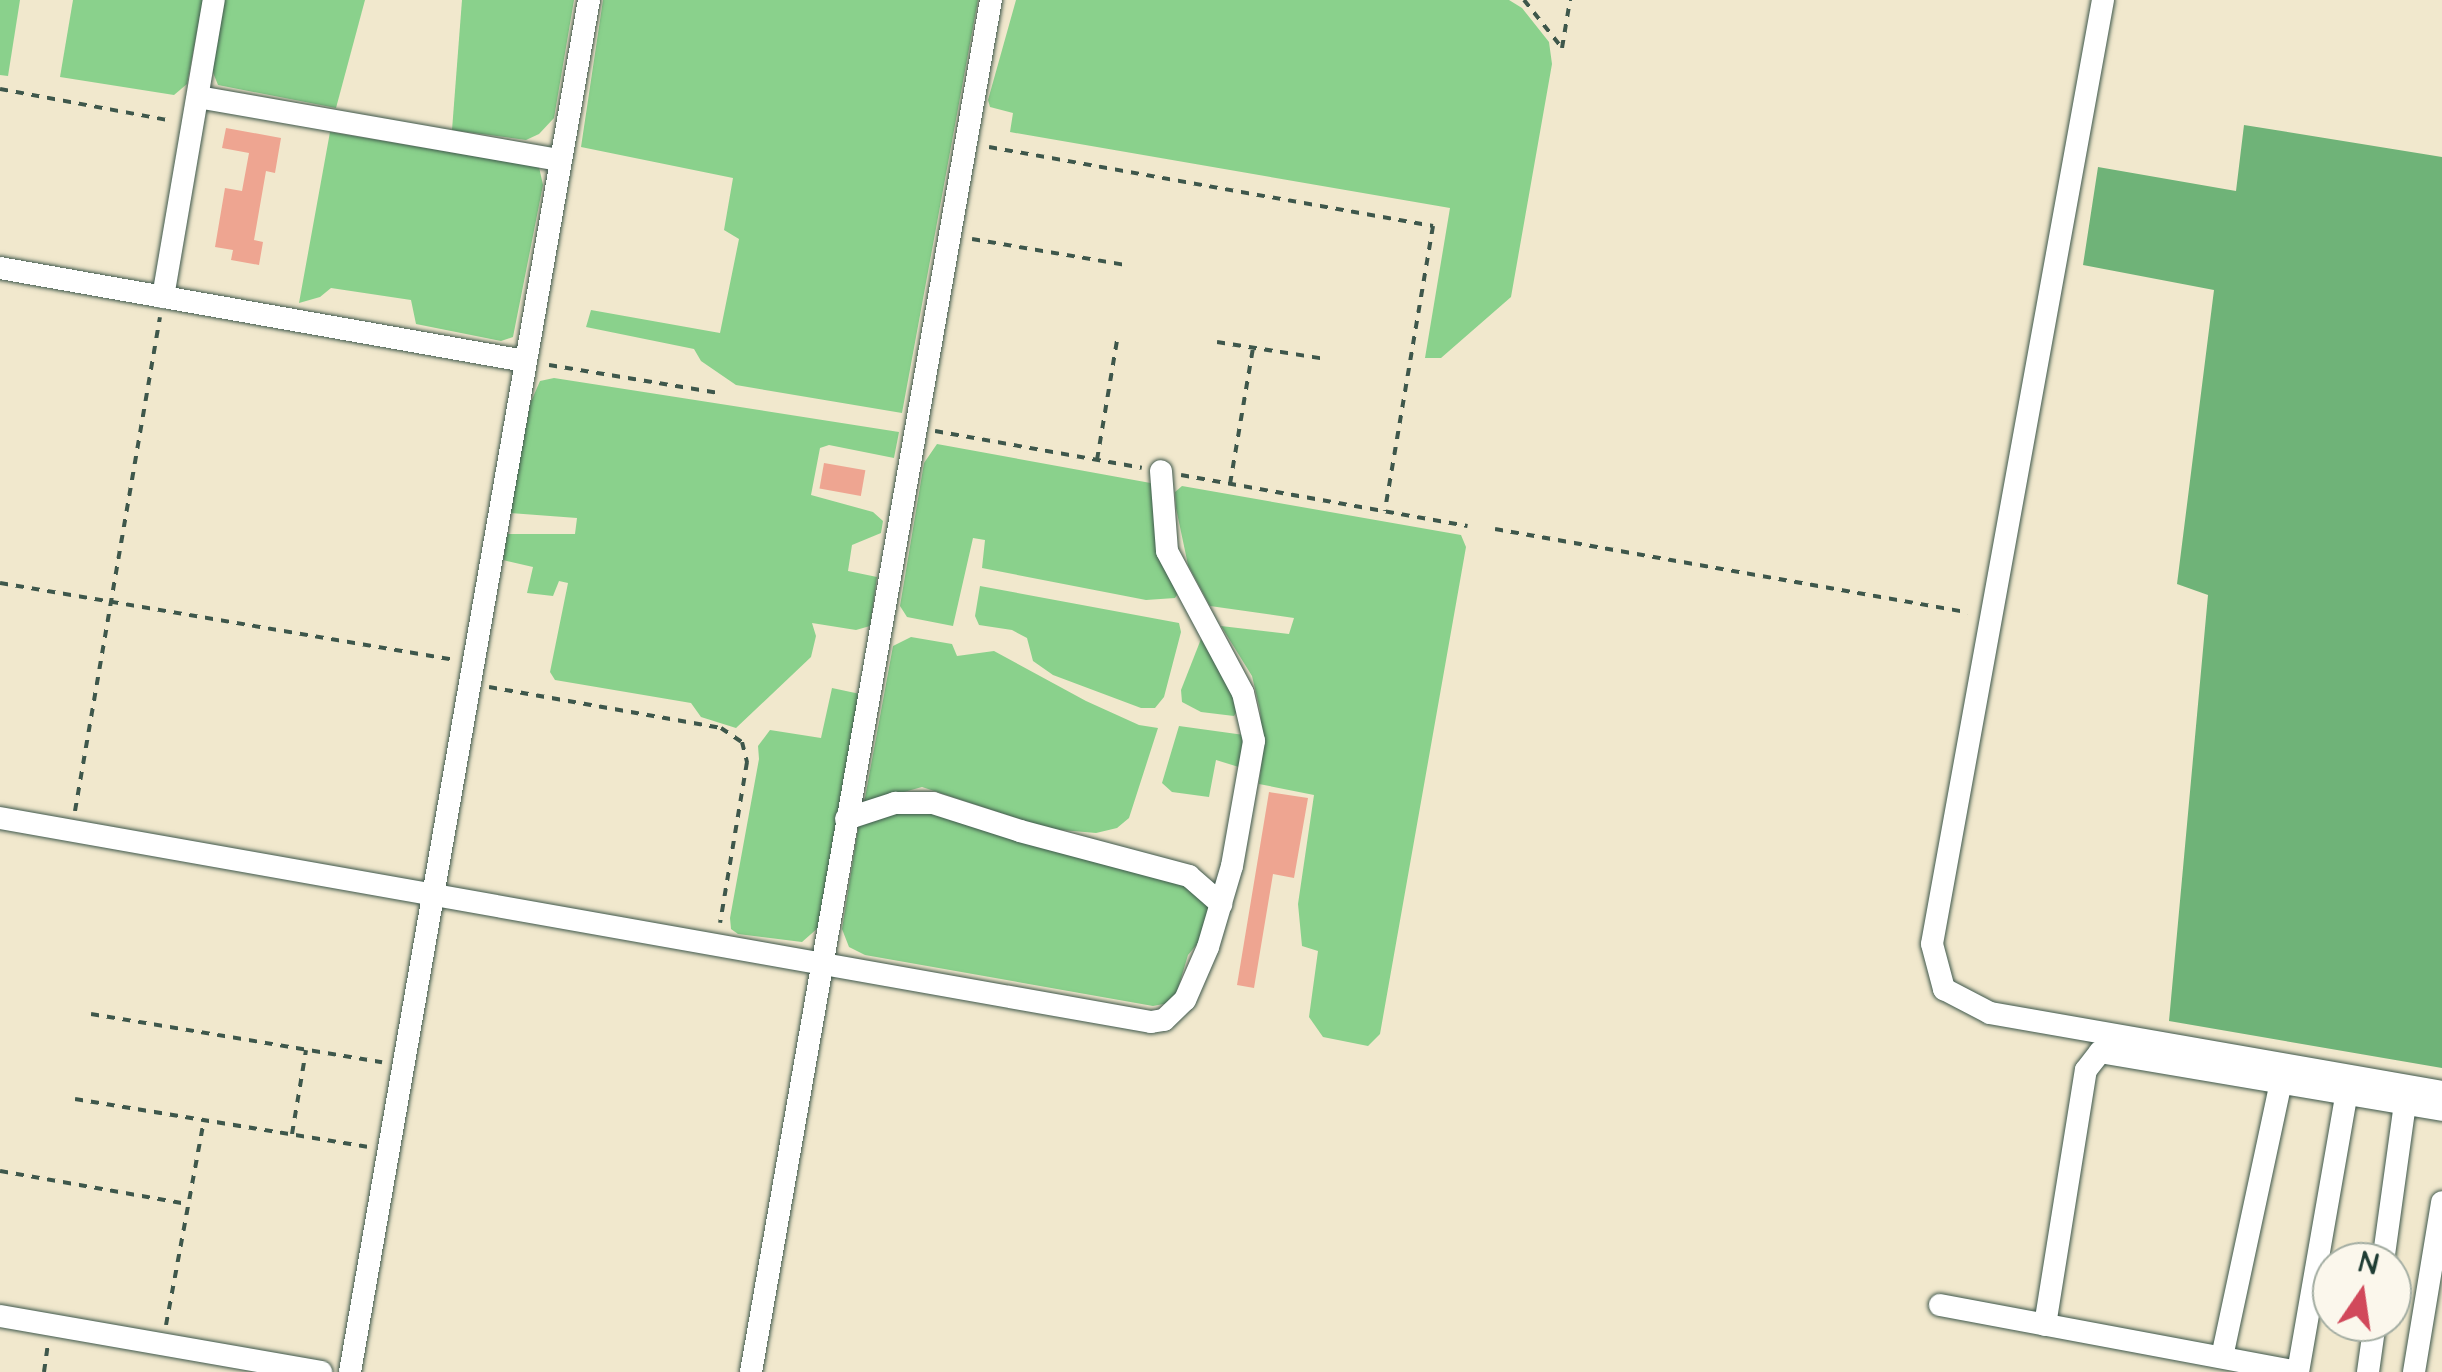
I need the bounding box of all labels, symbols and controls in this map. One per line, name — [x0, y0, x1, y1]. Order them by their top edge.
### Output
north arrow — [2312, 1242, 2412, 1342]
text: N — [2355, 1243, 2381, 1285]

